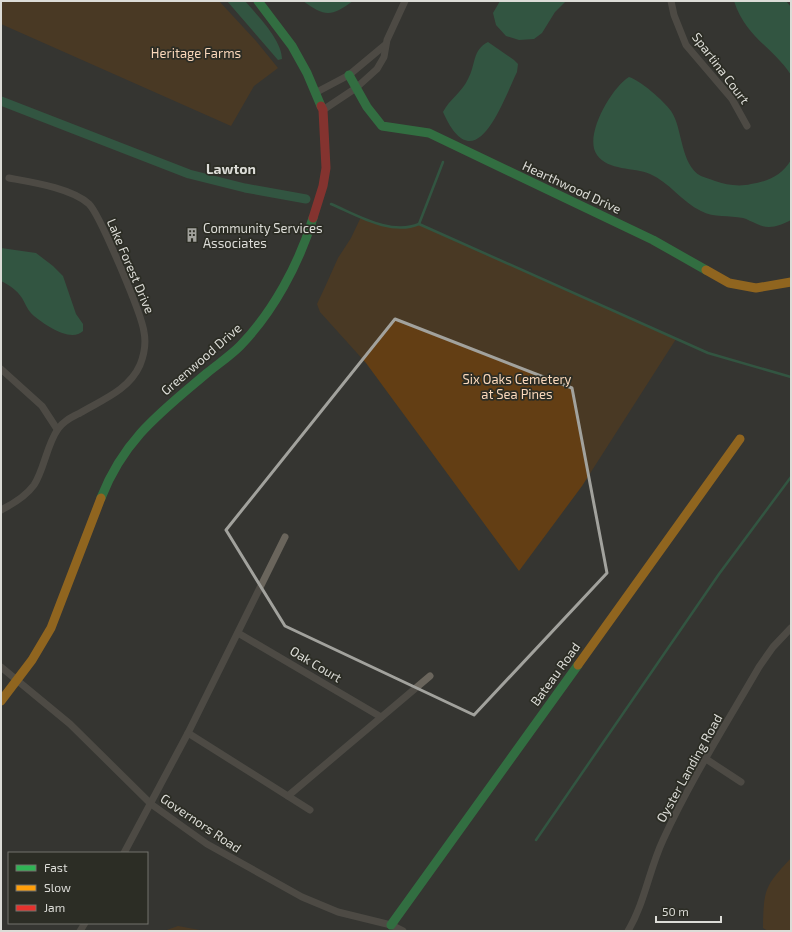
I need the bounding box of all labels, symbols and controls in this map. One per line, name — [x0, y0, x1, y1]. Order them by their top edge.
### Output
street label: Spartina Court — [689, 29, 753, 107]
park label: Heritage Farms — [151, 45, 241, 61]
street label: Hearthwood Drive — [520, 157, 624, 217]
district label: Lawton — [206, 160, 256, 177]
street label: Lake Forest Drive — [104, 216, 158, 316]
place label: Community Services Associates — [203, 220, 323, 251]
building icon: Community Services Associates — [184, 227, 200, 243]
street label: Greenwood Drive — [157, 320, 245, 398]
park label: Six Oaks Cemetery at Sea Pines — [462, 371, 572, 402]
street label: Bateau Road — [527, 639, 583, 709]
street label: Oak Court — [287, 642, 345, 686]
street label: Oyster Landing Road — [653, 711, 725, 825]
street label: Governors Road — [158, 790, 244, 856]
legend — [8, 852, 148, 924]
text: Fast — [44, 860, 68, 874]
text: Slow — [44, 880, 71, 894]
scale bar — [656, 898, 721, 924]
text: Jam — [44, 900, 65, 914]
text: 50 m — [662, 904, 689, 918]

